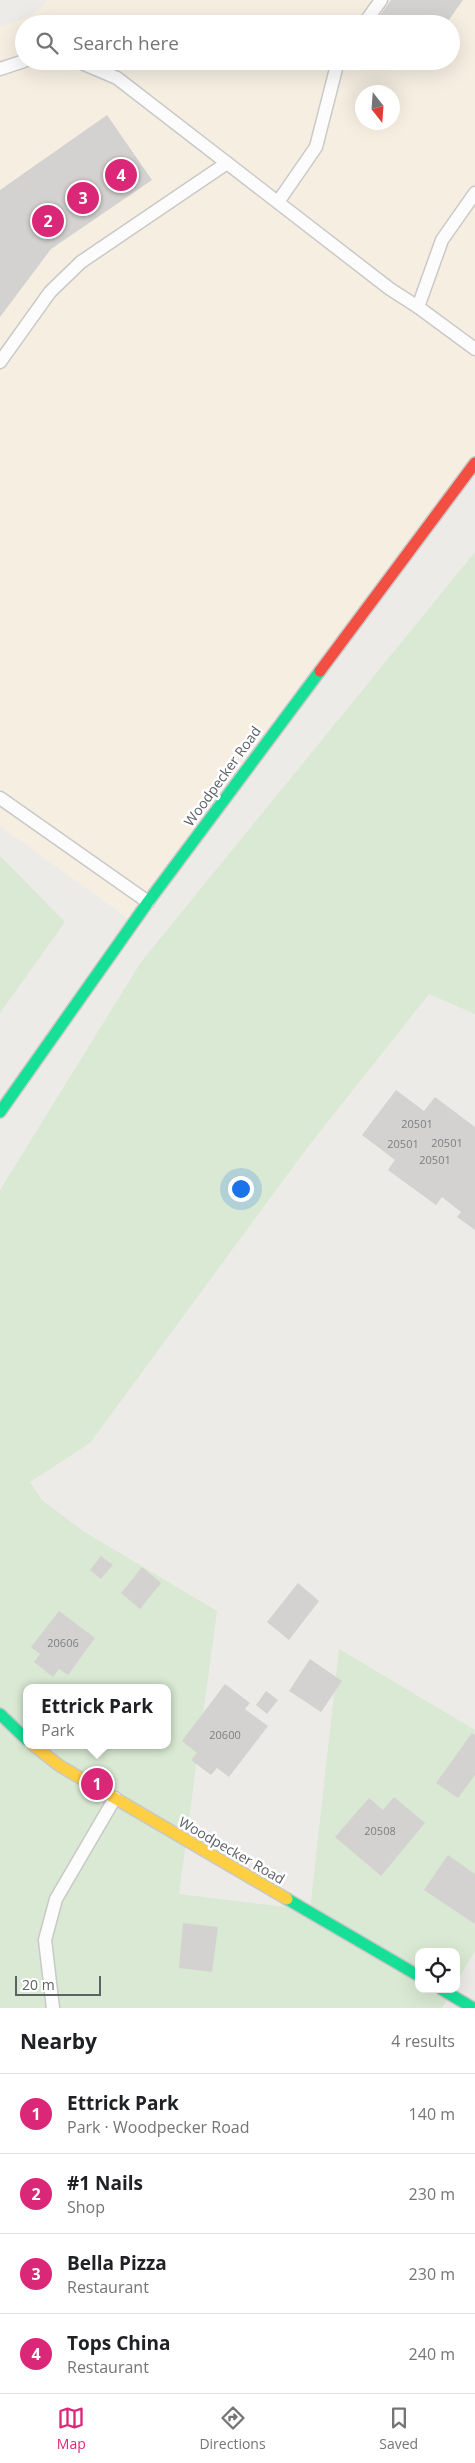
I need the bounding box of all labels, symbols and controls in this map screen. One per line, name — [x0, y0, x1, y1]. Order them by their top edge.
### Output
search box — [15, 15, 460, 70]
icon: search — [33, 29, 61, 57]
text: Search here — [73, 30, 179, 56]
north arrow — [355, 85, 400, 130]
pin: 4 — [105, 156, 137, 194]
pin: 3 — [67, 179, 99, 217]
pin: 2 — [32, 202, 64, 240]
street label: Woodpecker Road — [179, 722, 265, 830]
house number: 20501 — [401, 1116, 433, 1131]
house number: 20501 — [431, 1135, 463, 1150]
house number: 20501 — [387, 1136, 419, 1151]
house number: 20501 — [419, 1152, 451, 1167]
your location — [228, 1176, 254, 1202]
house number: 20606 — [47, 1635, 79, 1650]
popup — [23, 1684, 171, 1749]
text: Ettrick Park — [41, 1693, 153, 1719]
text: Park — [41, 1719, 75, 1741]
house number: 20600 — [209, 1727, 241, 1742]
pin: 1 — [81, 1765, 113, 1803]
street label: Woodpecker Road — [176, 1812, 288, 1888]
house number: 20508 — [364, 1823, 396, 1838]
map controls — [415, 1948, 460, 1993]
button: locate — [415, 1948, 460, 1993]
scale bar — [15, 1973, 101, 1996]
text: 20 m — [22, 1975, 55, 1994]
text: Nearby — [20, 2027, 97, 2055]
text: 4 results — [391, 2030, 455, 2052]
text: Ettrick Park — [67, 2090, 179, 2116]
text: 1 — [31, 2103, 41, 2125]
text: 140 m — [409, 2103, 455, 2125]
text: Park · Woodpecker Road — [67, 2116, 250, 2138]
text: #1 Nails — [67, 2170, 143, 2196]
text: 2 — [31, 2183, 41, 2205]
text: 230 m — [409, 2183, 455, 2205]
text: Shop — [67, 2196, 105, 2218]
text: Bella Pizza — [67, 2250, 167, 2276]
text: 3 — [31, 2263, 41, 2285]
text: 230 m — [409, 2263, 455, 2285]
text: Restaurant — [67, 2276, 149, 2298]
text: Tops China — [67, 2330, 171, 2356]
text: 4 — [31, 2343, 41, 2365]
text: 240 m — [409, 2343, 455, 2365]
text: Restaurant — [67, 2356, 149, 2378]
tab: Map — [57, 2404, 86, 2453]
tab: Directions — [199, 2404, 266, 2453]
tab: Saved — [379, 2404, 418, 2453]

